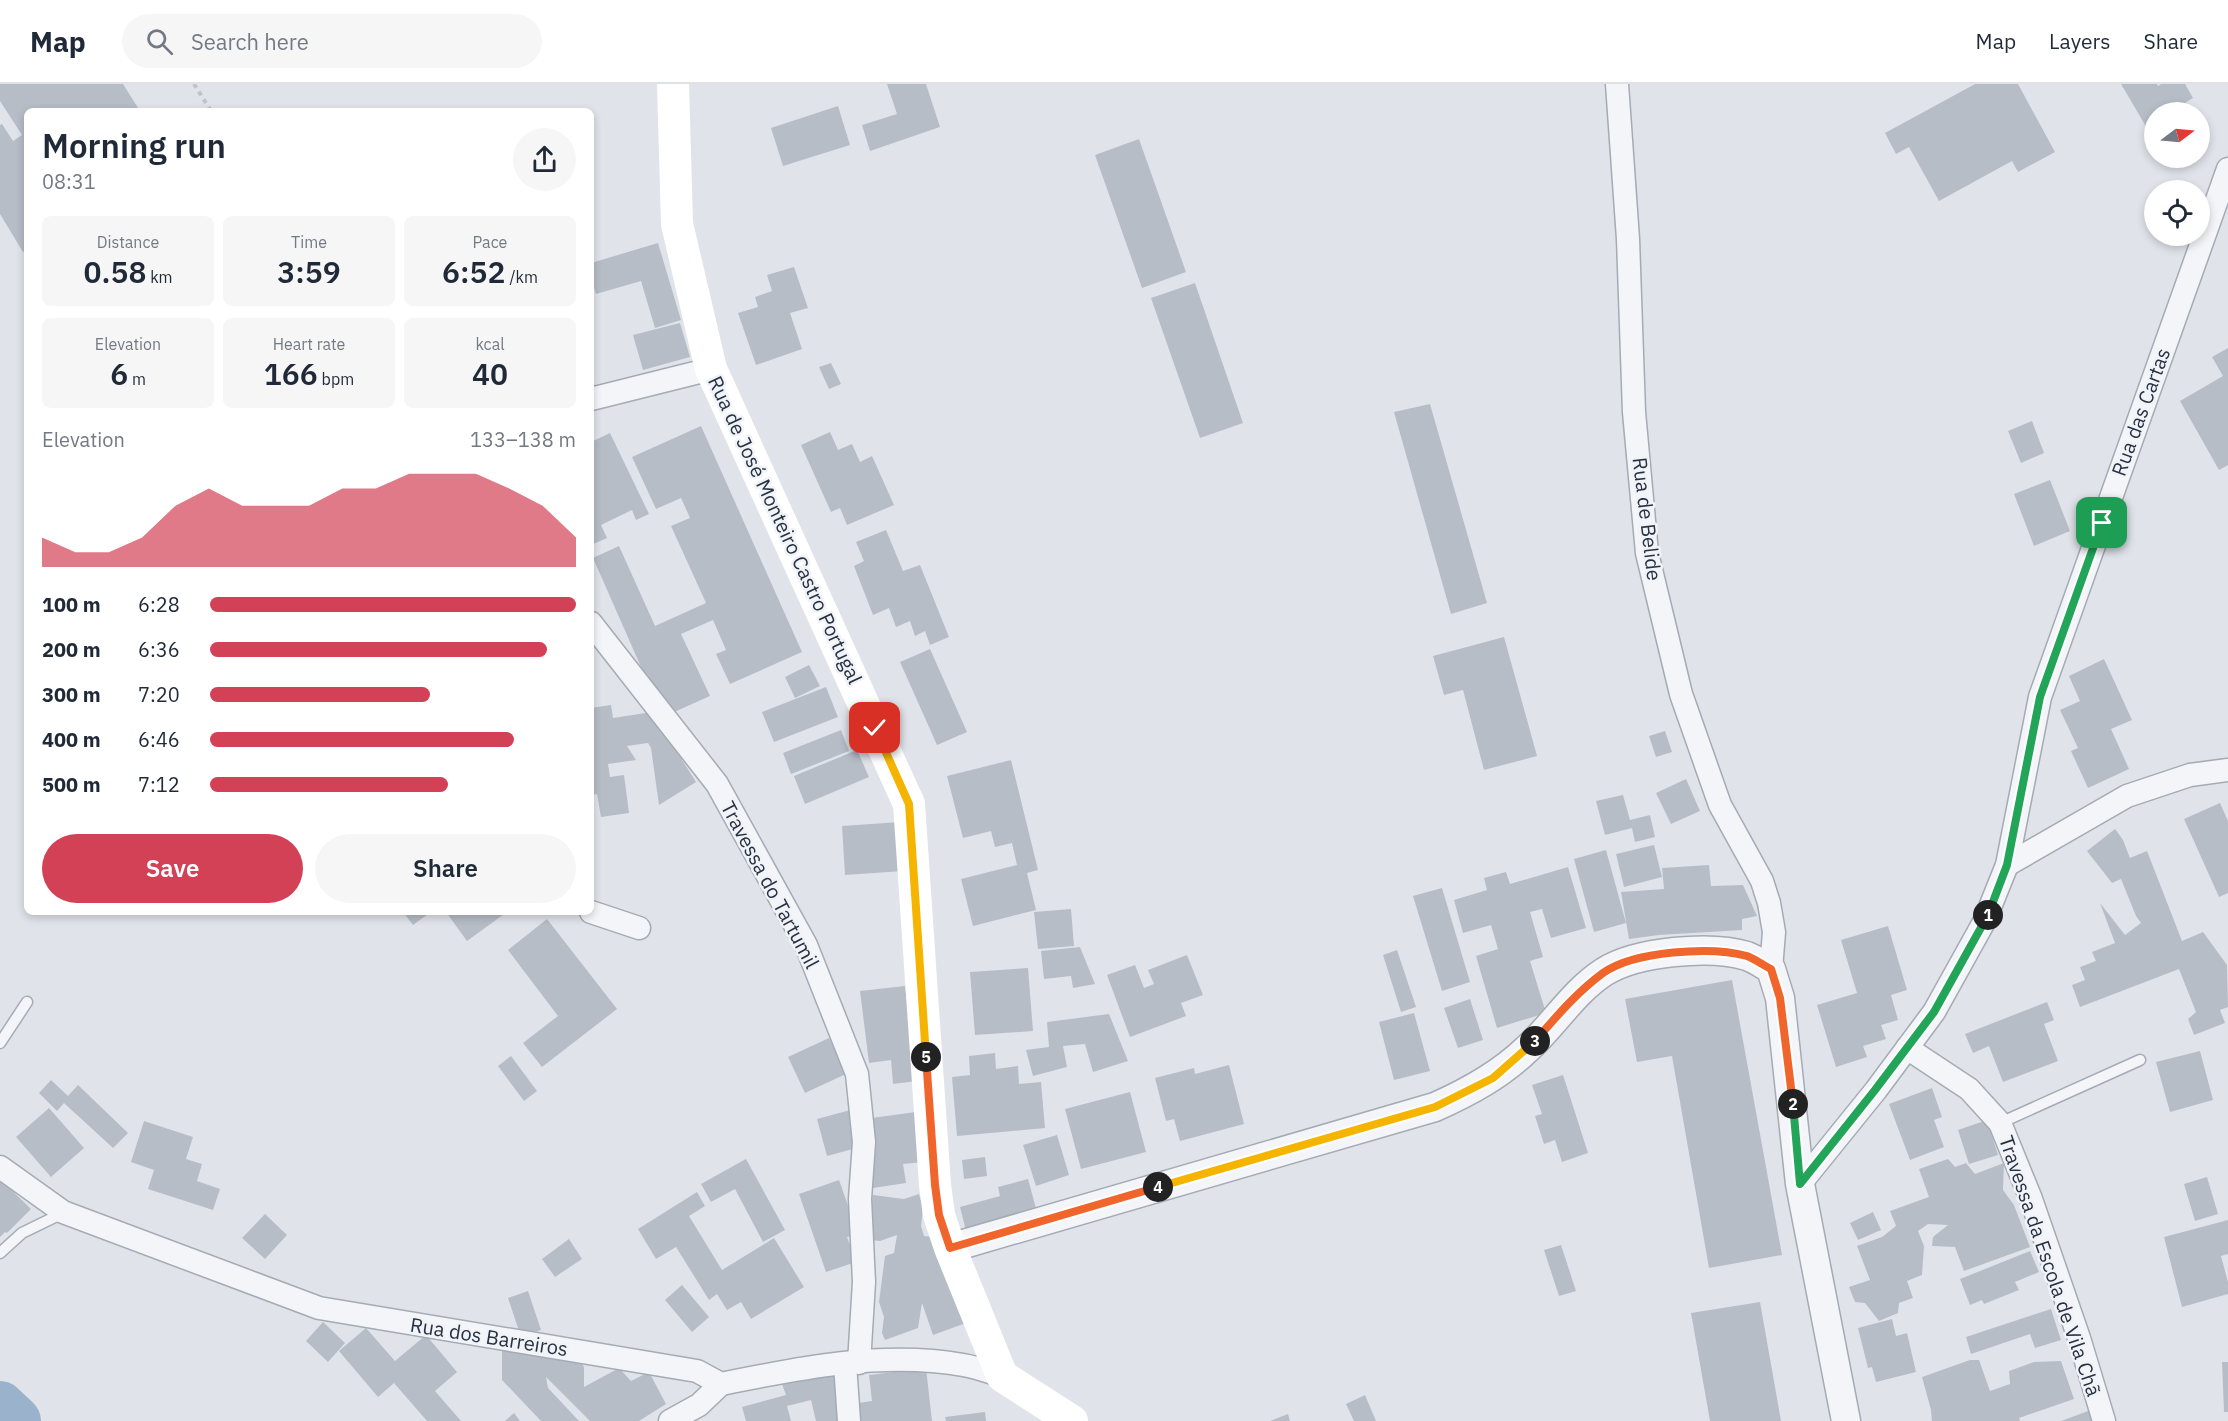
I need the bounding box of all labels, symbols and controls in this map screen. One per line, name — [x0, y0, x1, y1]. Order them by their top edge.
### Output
search box — [122, 14, 542, 68]
text: Map — [30, 23, 86, 60]
icon: search — [143, 25, 176, 58]
text: Search here — [191, 27, 309, 56]
text: Map — [1976, 27, 2016, 55]
text: Layers — [2049, 27, 2111, 55]
text: Share — [2144, 27, 2198, 55]
north arrow — [2144, 102, 2210, 168]
map controls — [2144, 102, 2210, 246]
text: Morning run — [42, 124, 226, 167]
button: share — [513, 128, 576, 191]
text: 08:31 — [42, 168, 96, 195]
button: locate — [2144, 180, 2210, 246]
text: Distance — [97, 232, 159, 252]
text: Time — [291, 232, 327, 252]
text: Pace — [473, 232, 507, 252]
text: 0.58 — [83, 252, 146, 291]
text: 3:59 — [277, 252, 341, 291]
text: 6:52 — [442, 252, 506, 291]
text: km — [146, 267, 173, 287]
text: /km — [506, 267, 538, 287]
text: Elevation — [95, 334, 161, 354]
text: Heart rate — [273, 334, 345, 354]
text: kcal — [475, 334, 505, 354]
street label: Rua das Cartas — [2105, 344, 2176, 480]
text: 6 — [110, 354, 128, 393]
text: 166 — [264, 354, 318, 393]
text: 40 — [472, 354, 508, 393]
text: m — [128, 369, 146, 389]
text: bpm — [318, 369, 354, 389]
street label: Rua de José Monteiro Castro Portugal — [702, 371, 869, 688]
text: Elevation — [42, 426, 125, 453]
text: 133–138 m — [470, 426, 576, 453]
street label: Rua de Belide — [1627, 456, 1668, 582]
pin — [2076, 497, 2127, 548]
icon: arrive — [2085, 506, 2118, 539]
text: 100 m — [42, 591, 101, 618]
text: 6:28 — [138, 591, 180, 618]
text: 200 m — [42, 636, 101, 663]
text: 6:36 — [138, 636, 180, 663]
text: 300 m — [42, 681, 101, 708]
text: 7:20 — [138, 681, 180, 708]
pin — [849, 702, 900, 753]
icon: check — [858, 711, 891, 744]
text: 400 m — [42, 726, 101, 753]
text: 6:46 — [138, 726, 180, 753]
text: 500 m — [42, 771, 101, 798]
text: 7:12 — [138, 771, 180, 798]
street label: Travessa do Tartumil — [715, 796, 826, 973]
button: Save — [42, 834, 303, 903]
button: Share — [315, 834, 576, 903]
pin: 1 — [1973, 900, 2003, 930]
text: 1 — [1983, 905, 1993, 925]
pin: 3 — [1520, 1026, 1550, 1056]
text: 3 — [1530, 1031, 1540, 1051]
pin: 5 — [911, 1042, 941, 1072]
text: 5 — [921, 1047, 931, 1067]
pin: 2 — [1778, 1089, 1808, 1119]
text: 2 — [1788, 1094, 1798, 1114]
street label: Travessa da Escola de Vila Chã — [1993, 1132, 2108, 1400]
pin: 4 — [1143, 1172, 1173, 1202]
text: 4 — [1153, 1177, 1163, 1197]
street label: Rua dos Barreiros — [408, 1311, 570, 1362]

